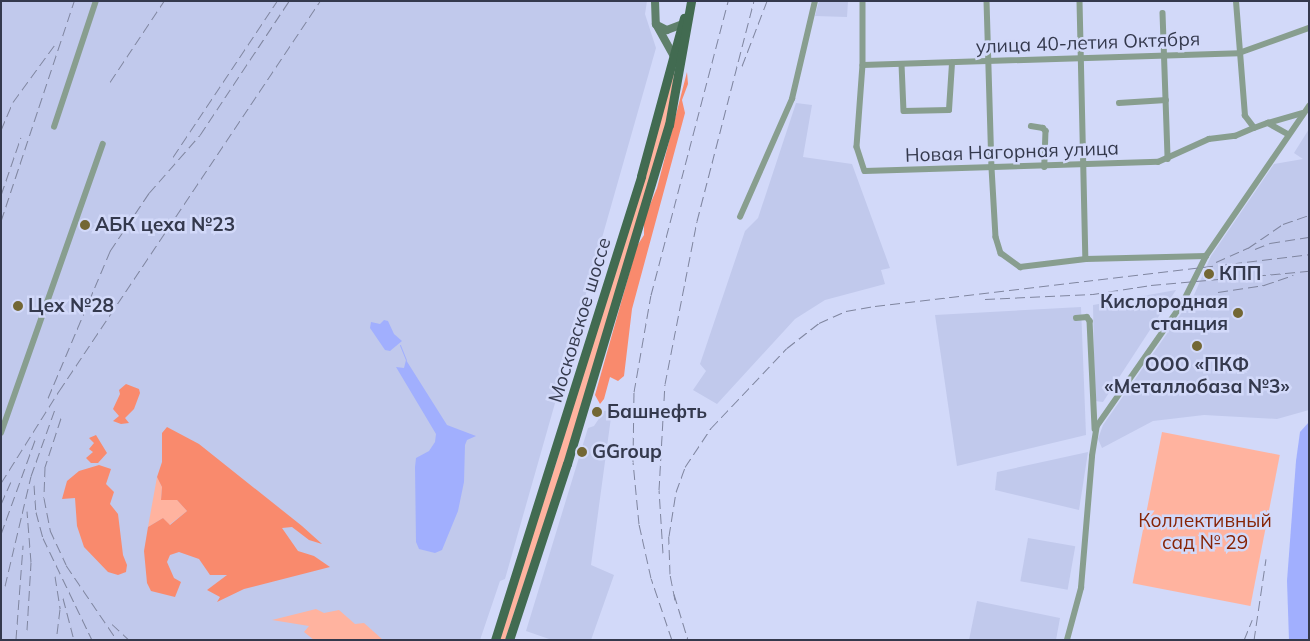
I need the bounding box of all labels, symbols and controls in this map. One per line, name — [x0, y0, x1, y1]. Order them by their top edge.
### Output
street label: улица 40-летия Октября — [975, 28, 1201, 58]
street label: Новая Нагорная улица — [905, 137, 1119, 167]
place label: АБК цеха №23 — [95, 214, 235, 236]
marker: АБК цеха №23 — [79, 219, 91, 231]
street label: Московское шоссе — [544, 235, 616, 405]
place label: КПП — [1219, 263, 1261, 285]
marker: КПП — [1203, 268, 1215, 280]
place label: Кислородная станция — [1100, 291, 1228, 335]
place label: Цех №28 — [28, 295, 114, 317]
marker: Цех №28 — [12, 300, 24, 312]
marker: Кислородная станция — [1232, 307, 1244, 319]
marker: ООО «ПКФ «Металлобаза №3» — [1191, 340, 1203, 352]
place label: ООО «ПКФ «Металлобаза №3» — [1104, 354, 1290, 398]
place label: Башнефть — [607, 401, 707, 423]
marker: Башнефть — [591, 406, 603, 418]
place label: GGroup — [592, 441, 662, 463]
marker: GGroup — [576, 446, 588, 458]
park label: Коллективный сад № 29 — [1138, 510, 1272, 554]

